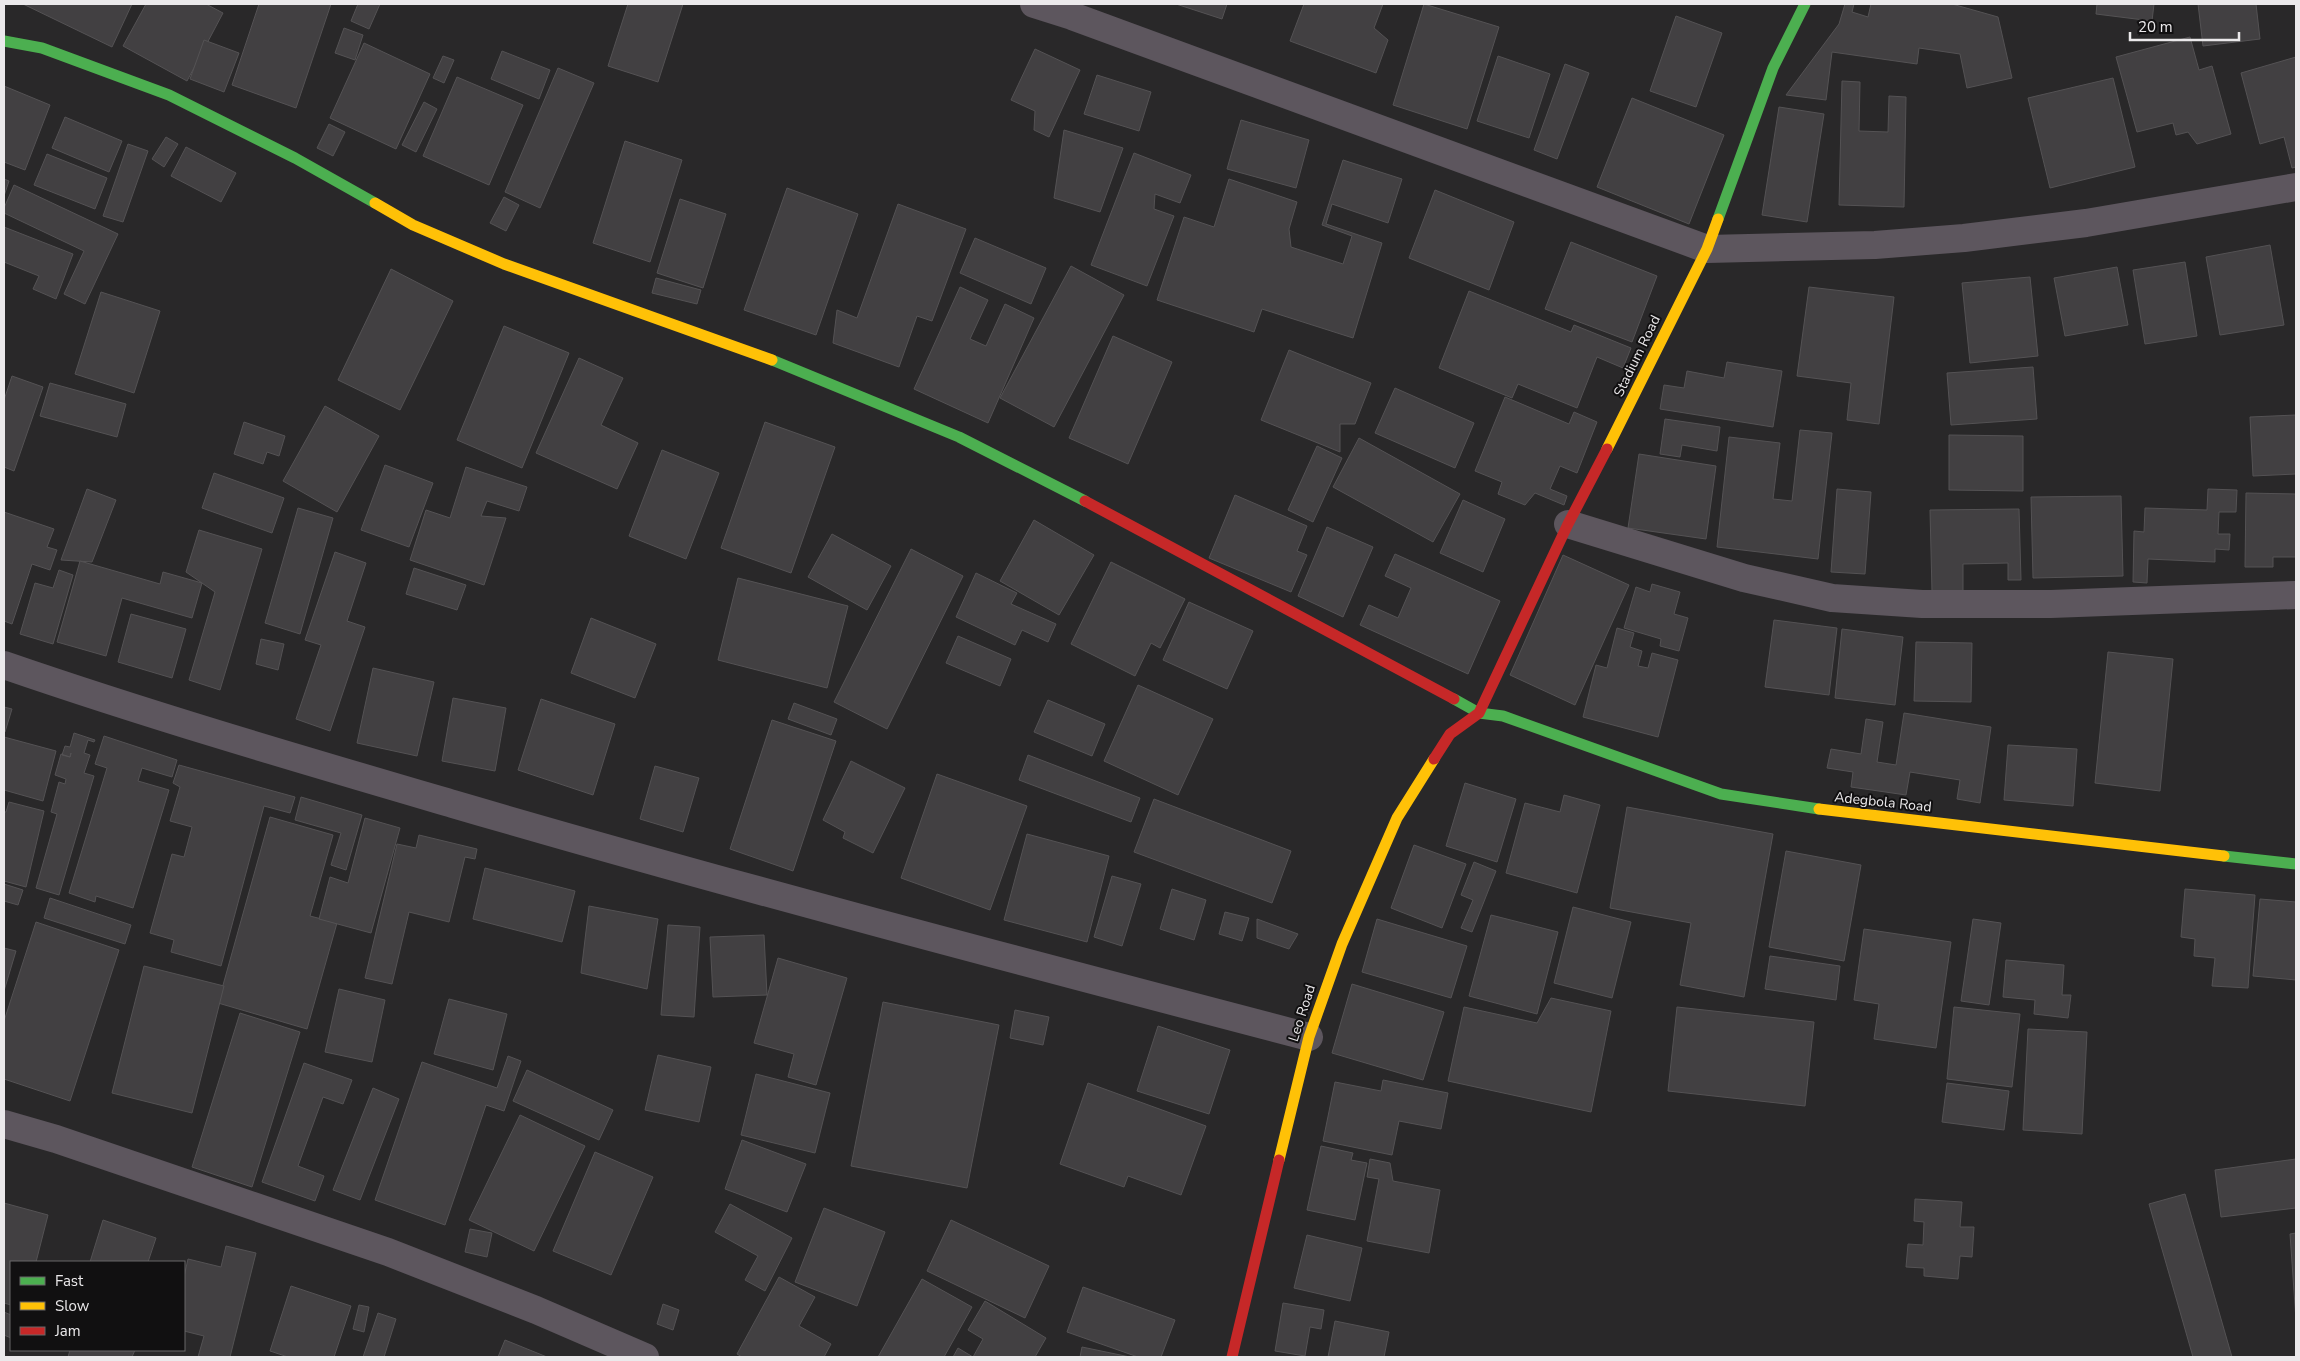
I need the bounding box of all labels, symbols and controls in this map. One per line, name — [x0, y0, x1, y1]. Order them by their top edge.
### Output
scale bar — [2130, 10, 2239, 42]
text: 20 m — [2138, 17, 2173, 37]
street label: Stadium Road — [1609, 312, 1665, 400]
street label: Adegbola Road — [1833, 787, 1933, 817]
street label: Leo Road — [1284, 982, 1320, 1044]
legend — [10, 1261, 185, 1351]
text: Fast — [55, 1271, 84, 1291]
text: Slow — [55, 1296, 90, 1316]
text: Jam — [54, 1321, 81, 1341]

